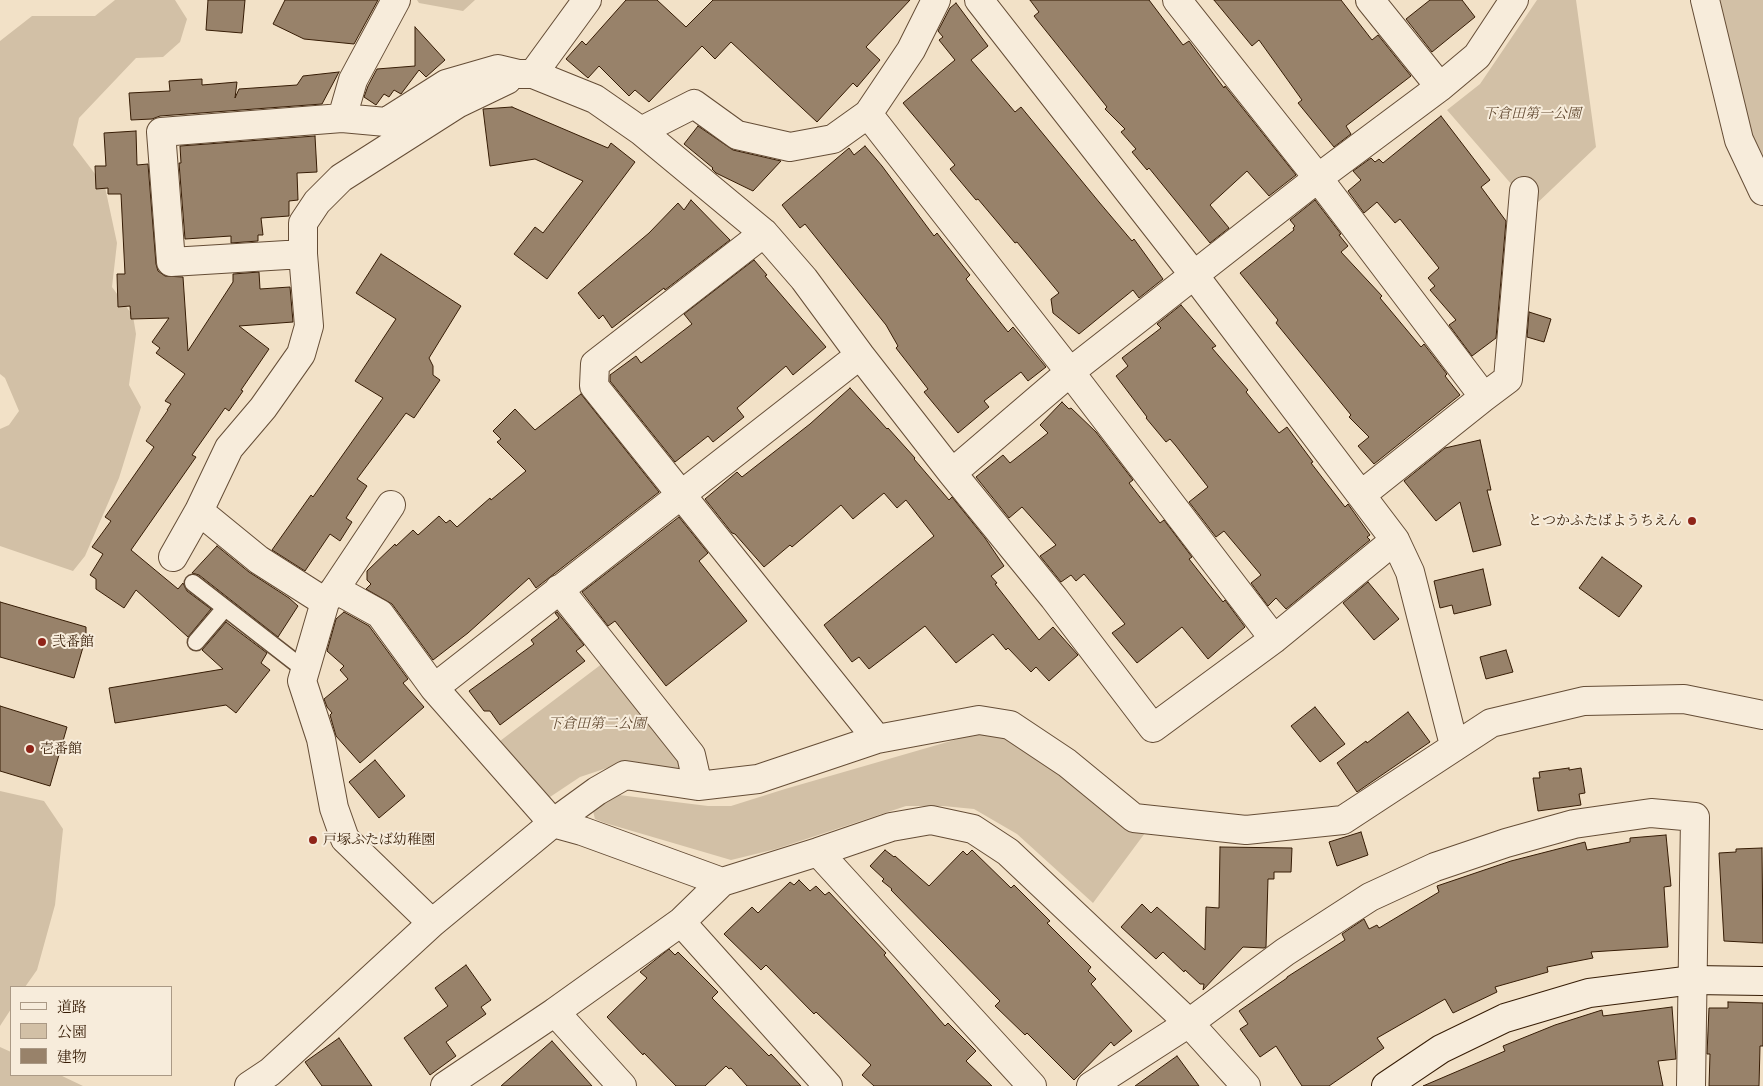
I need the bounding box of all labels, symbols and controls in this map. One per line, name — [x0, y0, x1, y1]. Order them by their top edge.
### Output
park label: 下倉田第一公園 — [1483, 106, 1581, 122]
place label: とつかふたばようちえん — [1528, 513, 1682, 529]
marker: とつかふたばようちえん — [1686, 515, 1698, 527]
place label: 弐番館 — [52, 634, 94, 650]
marker: 弐番館 — [36, 636, 48, 648]
park label: 下倉田第二公園 — [548, 716, 646, 732]
place label: 壱番館 — [40, 741, 82, 757]
marker: 壱番館 — [24, 743, 36, 755]
place label: 戸塚ふたば幼稚園 — [323, 832, 435, 848]
marker: 戸塚ふたば幼稚園 — [307, 834, 319, 846]
legend — [10, 986, 172, 1076]
text: 道路 — [57, 997, 87, 1016]
text: 公園 — [57, 1022, 87, 1041]
text: 建物 — [57, 1047, 87, 1066]

